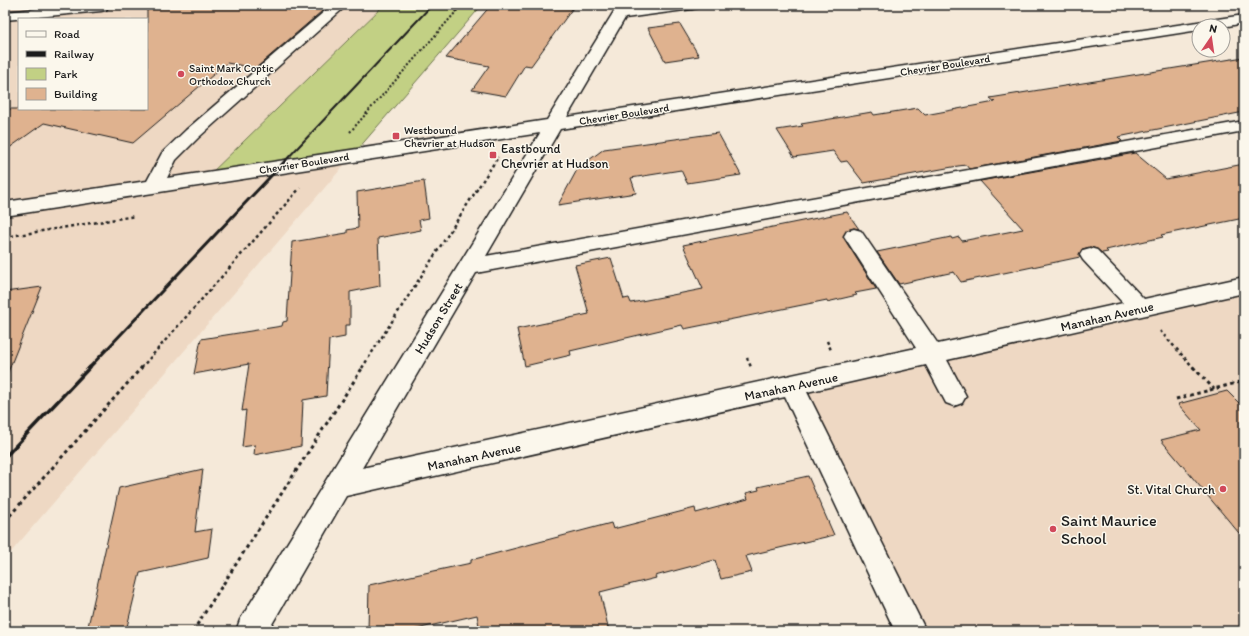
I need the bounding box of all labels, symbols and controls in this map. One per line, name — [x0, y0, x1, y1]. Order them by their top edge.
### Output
legend — [18, 18, 148, 110]
north arrow — [1191, 18, 1231, 58]
text: N — [1208, 22, 1218, 36]
text: Road — [54, 27, 80, 41]
text: Railway — [54, 47, 94, 61]
street label: Chevrier Boulevard — [899, 52, 991, 79]
place label: Saint Mark Coptic Orthodox Church — [189, 62, 274, 88]
text: Park — [54, 67, 78, 81]
marker: Saint Mark Coptic Orthodox Church — [176, 69, 186, 79]
text: Building — [54, 87, 98, 101]
street label: Chevrier Boulevard — [578, 101, 670, 128]
place label: Westbound Chevrier at Hudson — [404, 124, 495, 150]
marker: Westbound Chevrier at Hudson — [391, 131, 401, 141]
place label: Eastbound Chevrier at Hudson — [501, 141, 609, 171]
street label: Chevrier Boulevard — [258, 150, 350, 177]
marker: Eastbound Chevrier at Hudson — [488, 150, 498, 160]
street label: Hudson Street — [411, 280, 466, 357]
street label: Manahan Avenue — [1059, 298, 1155, 334]
street label: Manahan Avenue — [743, 369, 839, 404]
street label: Manahan Avenue — [426, 439, 522, 474]
place label: St. Vital Church — [1127, 482, 1215, 497]
marker: St. Vital Church — [1218, 484, 1228, 494]
place label: Saint Maurice School — [1061, 511, 1157, 548]
marker: Saint Maurice School — [1048, 524, 1058, 534]

